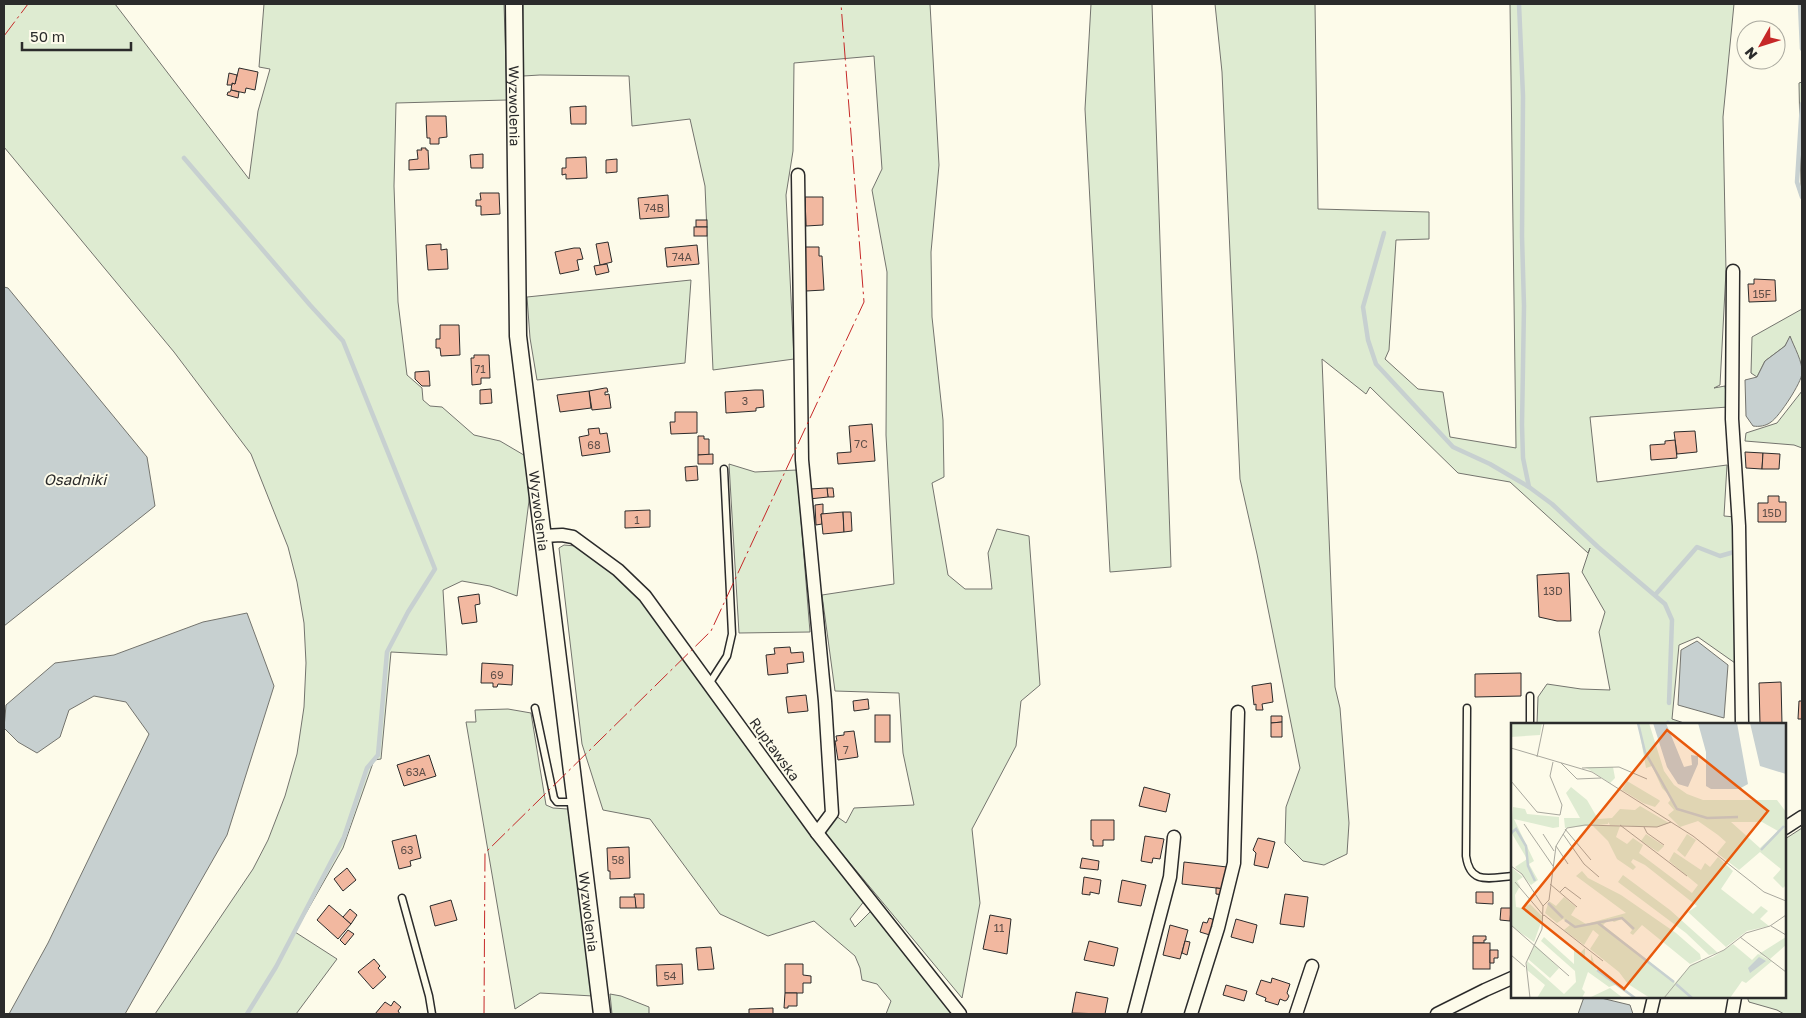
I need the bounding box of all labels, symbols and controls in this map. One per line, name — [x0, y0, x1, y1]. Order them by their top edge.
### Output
scale bar — [22, 20, 131, 52]
north arrow — [1736, 20, 1786, 70]
text: 50 m — [30, 27, 65, 45]
text: N — [1741, 44, 1760, 63]
street label: Wyzwolenia — [506, 65, 524, 147]
house number: 74B — [644, 201, 664, 214]
house number: 74A — [672, 250, 693, 263]
house number: 15F — [1753, 287, 1772, 300]
house number: 71 — [474, 362, 486, 375]
house number: 3 — [742, 394, 748, 407]
house number: 7C — [854, 437, 868, 450]
house number: 68 — [587, 438, 601, 451]
street label: Wyzwolenia — [526, 469, 553, 552]
water label: Osadniki — [44, 470, 108, 488]
house number: 15D — [1762, 506, 1782, 519]
house number: 1 — [634, 513, 640, 526]
house number: 13D — [1543, 584, 1563, 597]
house number: 69 — [490, 668, 504, 681]
street label: Ruptawska — [746, 714, 804, 784]
inset map — [1511, 723, 1786, 998]
house number: 7 — [843, 743, 849, 756]
house number: 63A — [406, 765, 427, 778]
house number: 63 — [400, 843, 414, 856]
house number: 58 — [611, 853, 625, 866]
street label: Wyzwolenia — [576, 870, 603, 953]
house number: 11 — [994, 921, 1004, 934]
house number: 54 — [663, 969, 677, 982]

